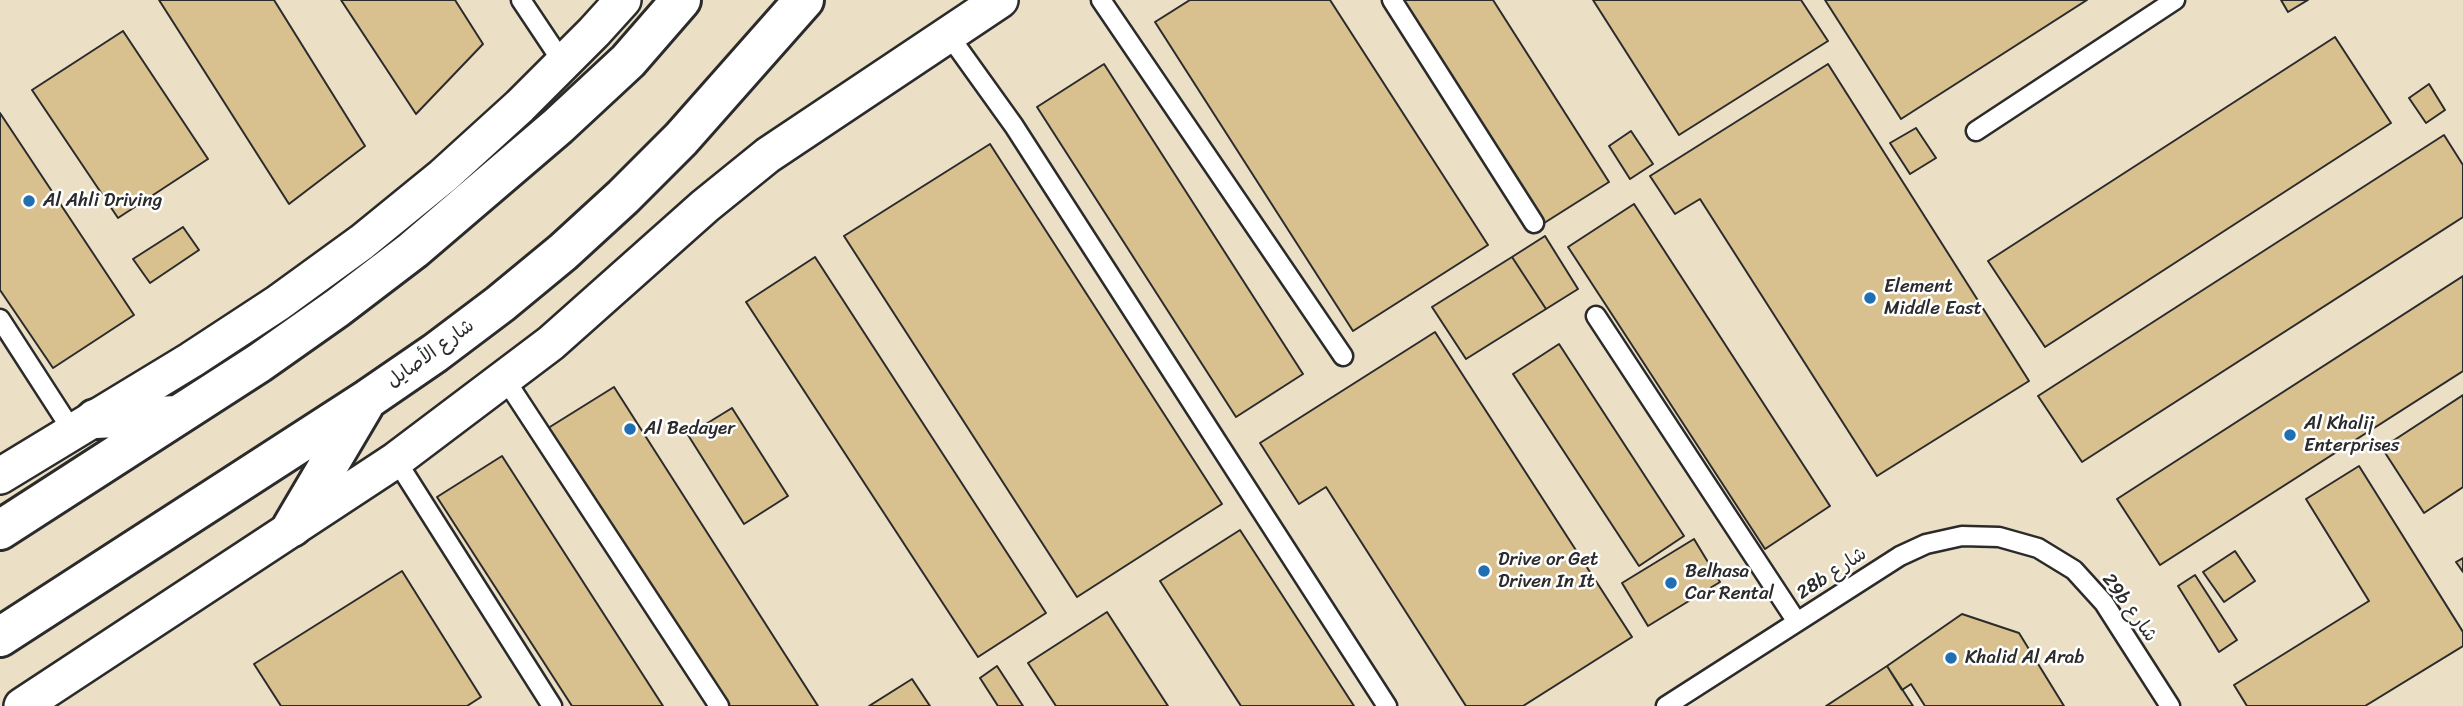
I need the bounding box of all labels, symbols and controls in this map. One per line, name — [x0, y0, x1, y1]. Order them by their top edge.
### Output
place label: Al Ahli Driving — [43, 190, 162, 212]
marker: Al Ahli Driving — [21, 193, 37, 209]
place label: Element Middle East — [1884, 276, 1982, 320]
marker: Element Middle East — [1862, 290, 1878, 306]
street label: شارع الأصايل — [383, 315, 479, 393]
place label: Al Khalij Enterprises — [2304, 413, 2399, 457]
place label: Al Bedayer — [644, 418, 735, 440]
marker: Al Bedayer — [622, 421, 638, 437]
marker: Al Khalij Enterprises — [2282, 427, 2298, 443]
street label: 28b شارع — [1793, 543, 1871, 605]
place label: Drive or Get Driven In It — [1498, 549, 1598, 593]
place label: Belhasa Car Rental — [1685, 561, 1774, 605]
marker: Drive or Get Driven In It — [1476, 563, 1492, 579]
street label: 29b شارع — [2097, 569, 2161, 647]
marker: Belhasa Car Rental — [1663, 575, 1679, 591]
place label: Khalid Al Arab — [1965, 647, 2084, 669]
marker: Khalid Al Arab — [1943, 650, 1959, 666]

